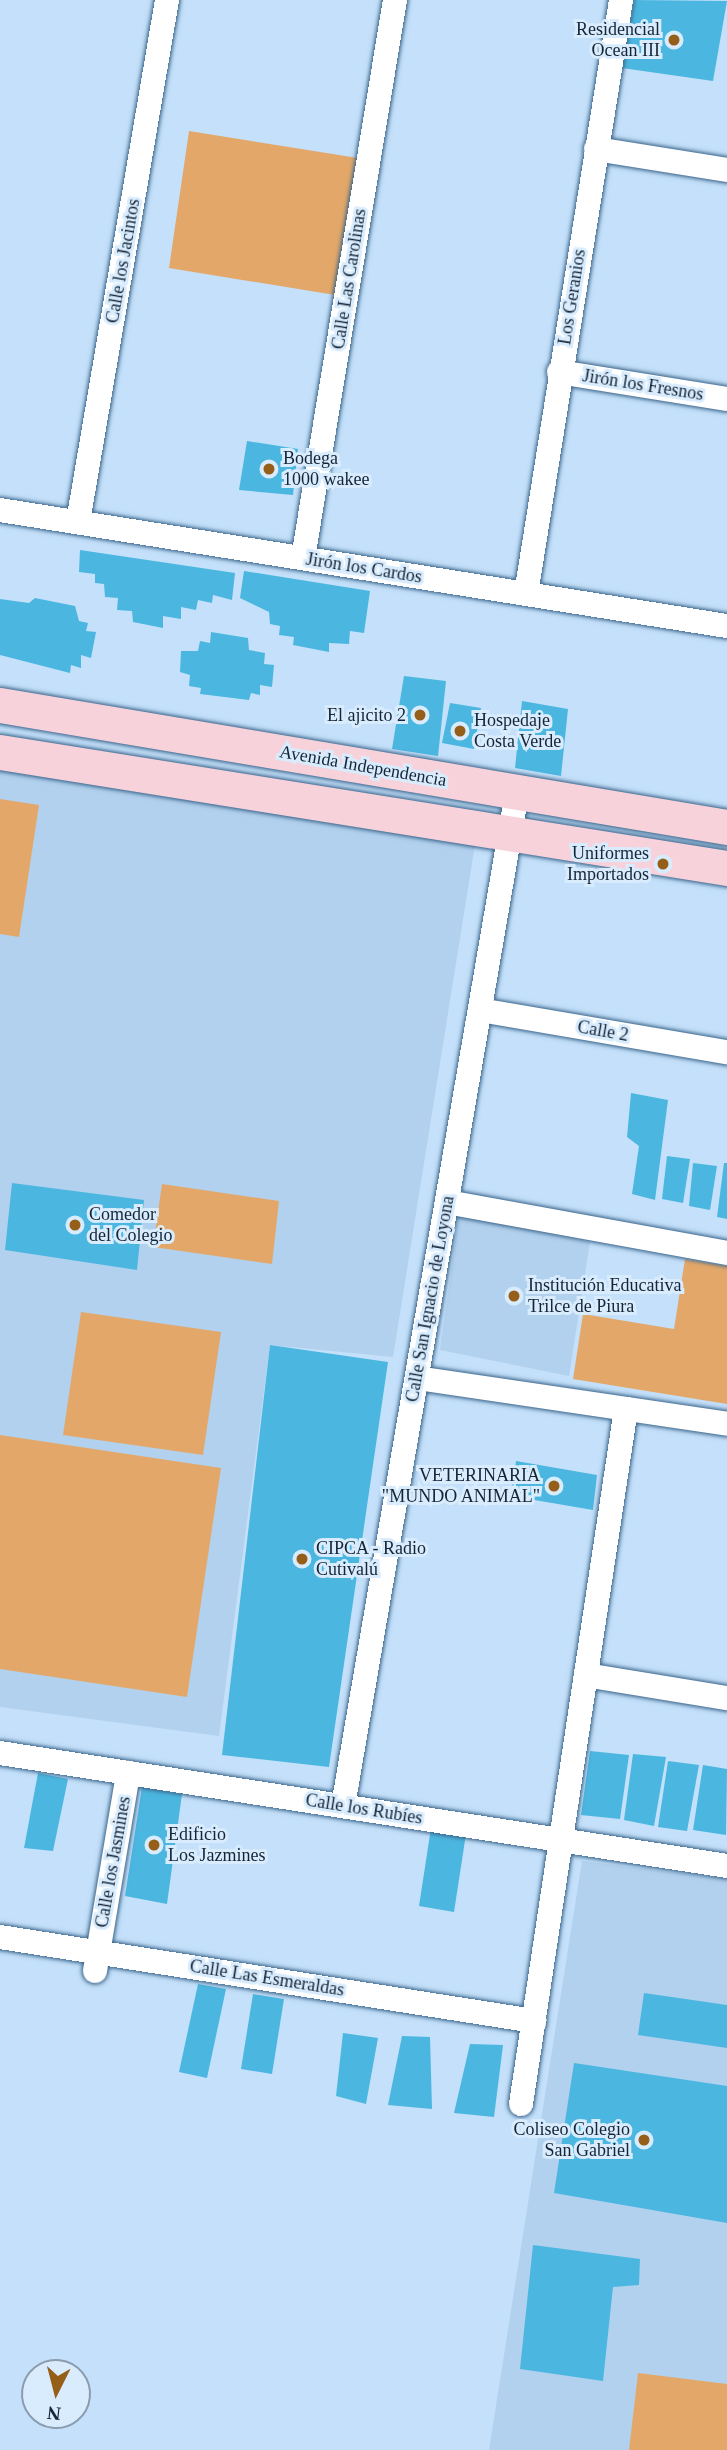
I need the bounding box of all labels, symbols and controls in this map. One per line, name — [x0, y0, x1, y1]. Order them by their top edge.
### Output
place label: Residencial Ocean III — [576, 19, 660, 61]
marker: Residencial Ocean III — [666, 32, 682, 48]
street label: Calle los Jacintos — [101, 197, 145, 325]
street label: Calle Las Carolinas — [327, 207, 371, 351]
street label: Los Geranios — [554, 248, 590, 346]
street label: Jirón los Fresnos — [581, 365, 705, 405]
place label: Bodega 1000 wakee — [283, 448, 369, 490]
marker: Bodega 1000 wakee — [261, 461, 277, 477]
street label: Jirón los Cardos — [305, 548, 423, 588]
place label: El ajicito 2 — [327, 704, 406, 726]
marker: El ajicito 2 — [412, 707, 428, 723]
place label: Hospedaje Costa Verde — [474, 710, 561, 752]
marker: Hospedaje Costa Verde — [452, 723, 468, 739]
street label: Avenida Independencia — [278, 741, 448, 791]
place label: Uniformes Importados — [567, 843, 649, 886]
marker: Uniformes Importados — [655, 856, 671, 872]
street label: Calle 2 — [576, 1016, 630, 1046]
street label: Calle San Ignacio de Loyona — [401, 1194, 459, 1404]
place label: Comedor del Colegio — [89, 1204, 172, 1246]
marker: Comedor del Colegio — [67, 1217, 83, 1233]
place label: Institución Educativa Trilce de Piura — [528, 1275, 681, 1318]
marker: Institución Educativa Trilce de Piura — [506, 1288, 522, 1304]
place label: VETERINARIA "MUNDO ANIMAL" — [381, 1465, 540, 1508]
marker: VETERINARIA "MUNDO ANIMAL" — [546, 1478, 562, 1494]
place label: CIPCA - Radio Cutivalú — [316, 1538, 427, 1580]
marker: CIPCA - Radio Cutivalú — [294, 1551, 310, 1567]
street label: Calle los Rubíes — [304, 1789, 424, 1829]
street label: Calle los Jasmines — [91, 1795, 135, 1929]
place label: Edificio Los Jazmines — [168, 1824, 265, 1867]
marker: Edificio Los Jazmines — [146, 1837, 162, 1853]
street label: Calle Las Esmeraldas — [188, 1955, 346, 2001]
place label: Coliseo Colegio San Gabriel — [514, 2119, 630, 2162]
marker: Coliseo Colegio San Gabriel — [636, 2132, 652, 2148]
north arrow — [21, 2359, 91, 2429]
text: N — [46, 2402, 62, 2425]

